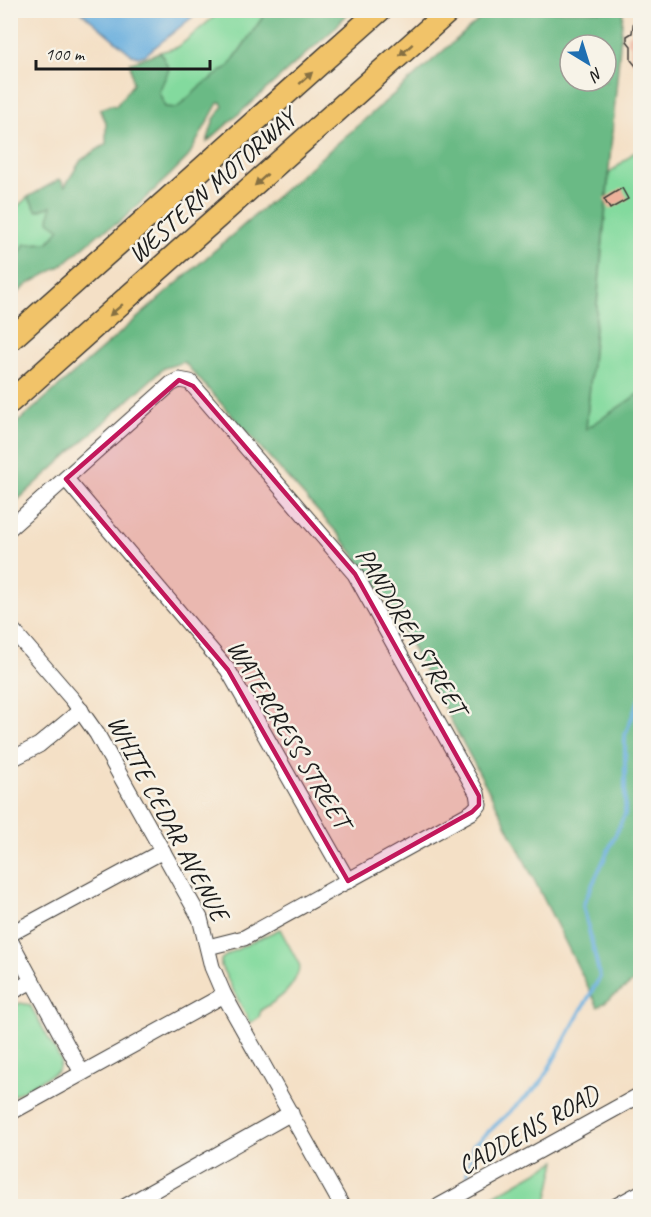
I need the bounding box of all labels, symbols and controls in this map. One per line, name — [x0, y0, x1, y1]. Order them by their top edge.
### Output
scale bar — [36, 33, 210, 71]
north arrow — [558, 33, 618, 93]
text: 100 m — [45, 43, 86, 65]
one-way arrow — [399, 43, 414, 57]
text: N — [584, 63, 607, 87]
one-way arrow — [298, 72, 313, 85]
street label: WESTERN MOTORWAY — [121, 98, 307, 270]
one-way arrow — [254, 173, 269, 187]
one-way arrow — [108, 303, 123, 317]
street label: PANDOREA STREET — [348, 541, 477, 726]
street label: WATERCRESS STREET — [220, 634, 361, 840]
street label: WHITE CEDAR AVENUE — [100, 709, 238, 930]
street label: CADDENS ROAD — [452, 1077, 606, 1182]

